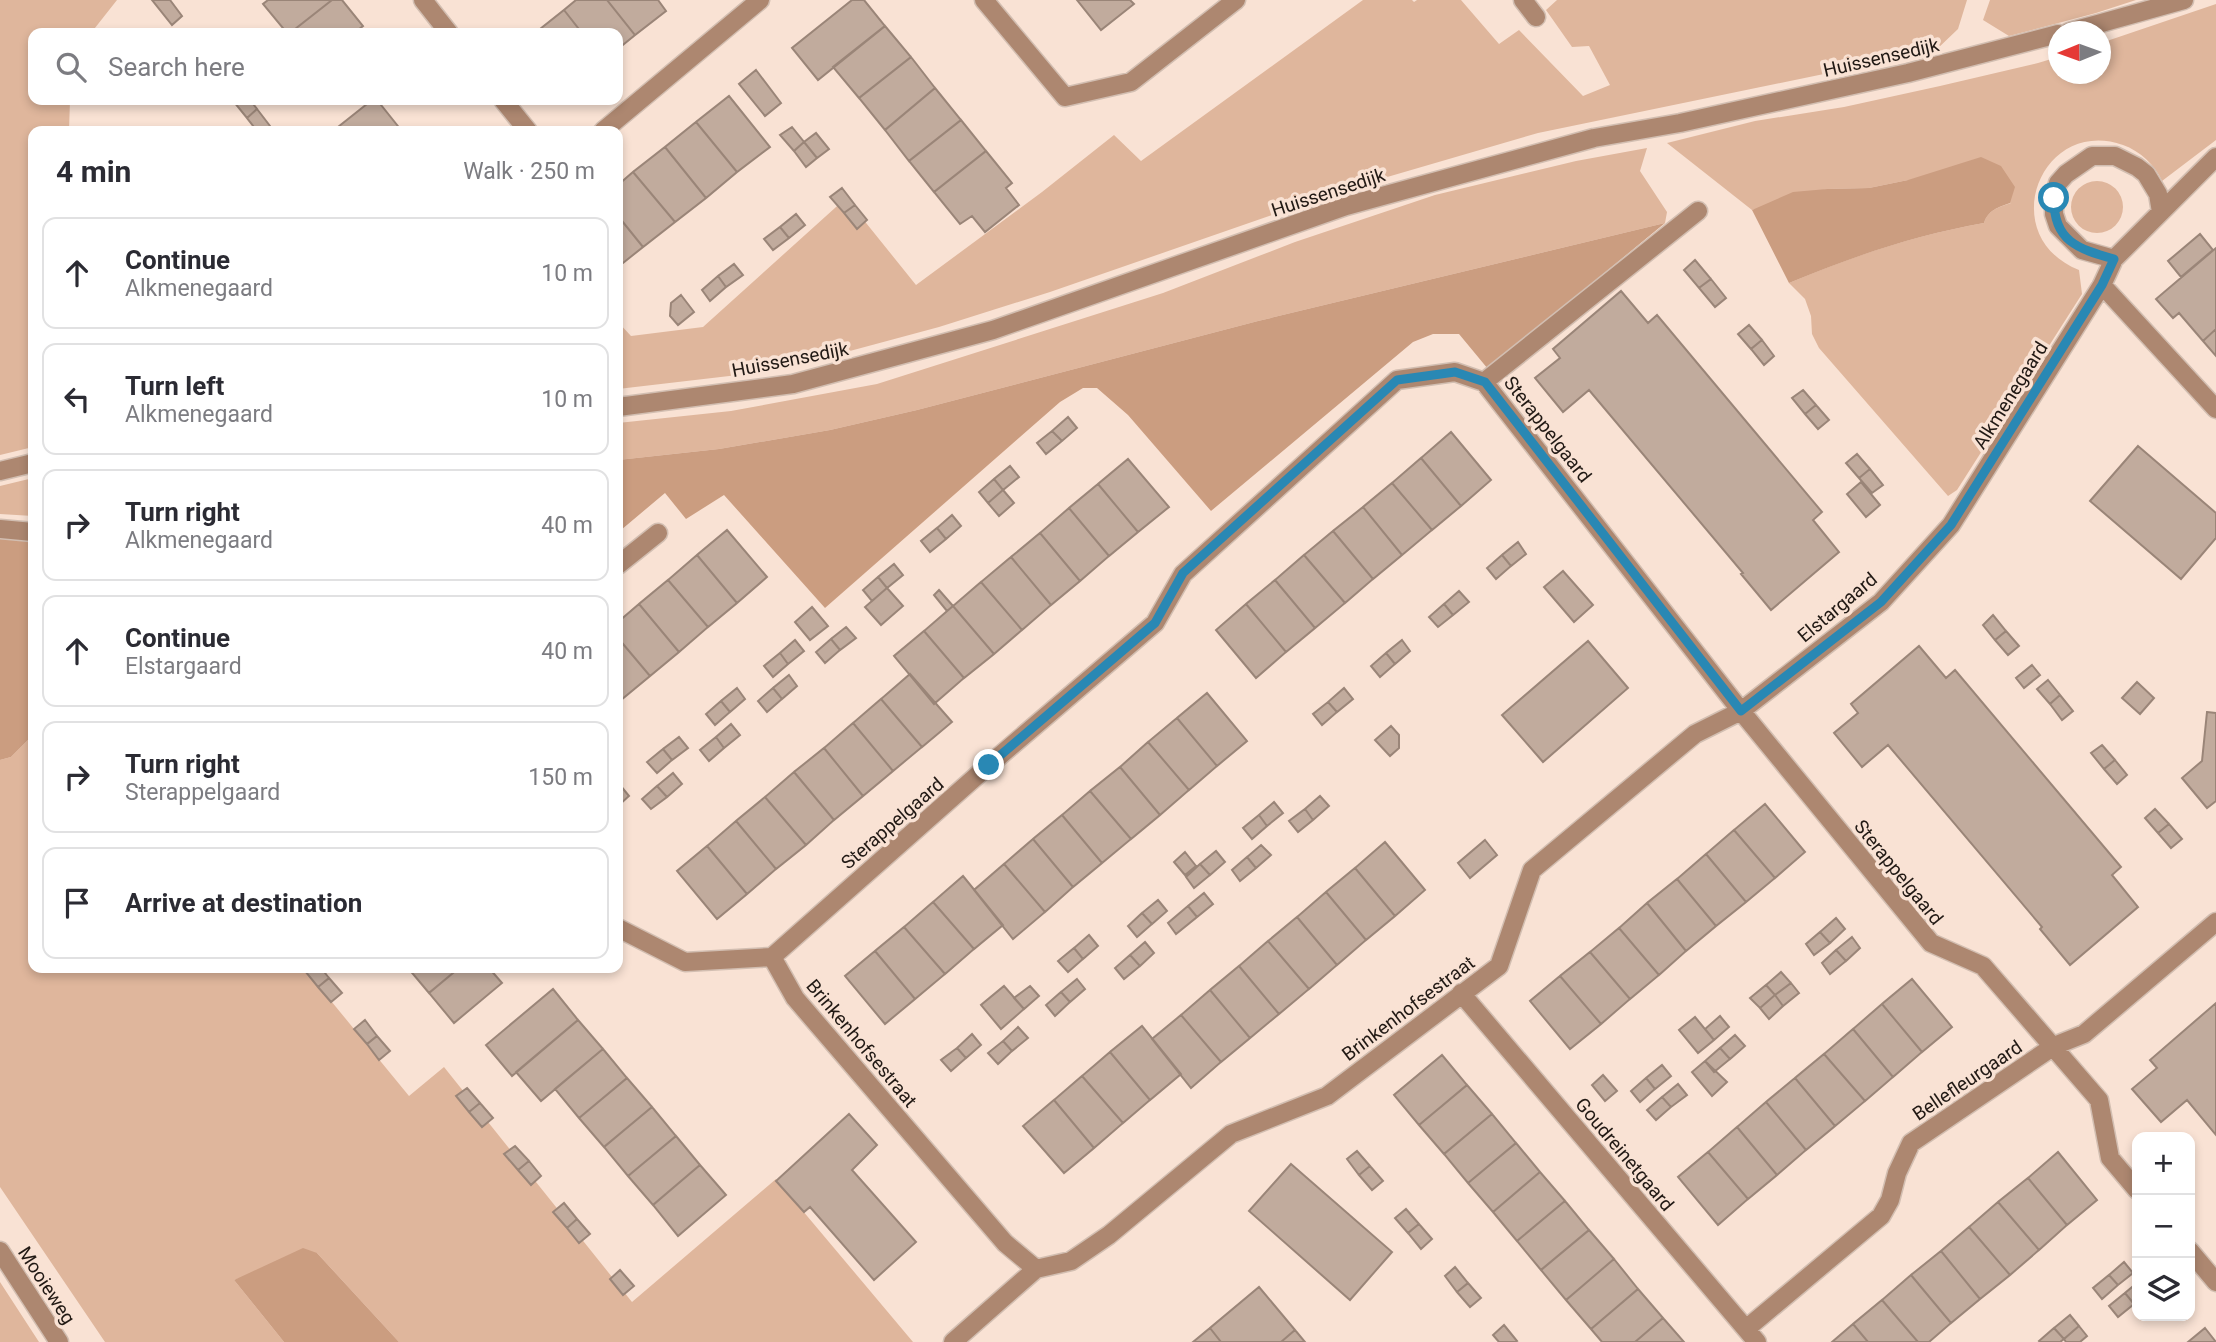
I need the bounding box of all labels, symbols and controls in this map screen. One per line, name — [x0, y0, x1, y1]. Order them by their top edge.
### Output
north arrow — [2048, 21, 2111, 84]
search box — [28, 28, 623, 105]
street label: Huissensedijk — [1821, 33, 1942, 82]
icon: search — [52, 48, 90, 86]
text: Search here — [108, 52, 245, 82]
text: 4 min — [56, 154, 131, 189]
text: Walk · 250 m — [463, 158, 595, 185]
street label: Huissensedijk — [1268, 163, 1388, 222]
route start — [2038, 182, 2069, 213]
text: Continue — [125, 245, 230, 275]
icon: ahead — [58, 254, 96, 292]
text: 10 m — [541, 260, 593, 287]
text: Alkmenegaard — [125, 275, 273, 302]
street label: Huissensedijk — [730, 337, 851, 382]
street label: Alkmenegaard — [1968, 337, 2053, 453]
text: Turn left — [125, 371, 224, 401]
street label: Sterappelgaard — [1499, 372, 1596, 487]
icon: left — [58, 380, 96, 418]
text: 10 m — [541, 386, 593, 413]
text: Alkmenegaard — [125, 401, 273, 428]
text: Turn right — [125, 497, 240, 527]
icon: right — [58, 506, 96, 544]
text: 40 m — [541, 512, 593, 539]
text: Alkmenegaard — [125, 527, 273, 554]
street label: Elstargaard — [1793, 568, 1882, 647]
text: Continue — [125, 623, 230, 653]
icon: ahead — [58, 632, 96, 670]
text: 40 m — [541, 638, 593, 665]
text: Elstargaard — [125, 653, 242, 680]
text: Turn right — [125, 749, 240, 779]
route end — [973, 749, 1004, 780]
icon: right — [58, 758, 96, 796]
text: 150 m — [528, 764, 593, 791]
street label: Sterappelgaard — [836, 773, 948, 874]
text: Sterappelgaard — [125, 779, 280, 806]
street label: Sterappelgaard — [1849, 815, 1948, 929]
icon: arrive — [58, 884, 96, 922]
text: Arrive at destination — [125, 888, 362, 918]
street label: Brinkenhofsestraat — [1337, 951, 1479, 1066]
street label: Brinkenhofsestraat — [801, 975, 922, 1112]
street label: Bellefleurgaard — [1908, 1035, 2026, 1126]
street label: Goudreinetgaard — [1570, 1093, 1679, 1216]
map controls — [2132, 1132, 2195, 1321]
button: + — [2132, 1132, 2195, 1195]
button: − — [2132, 1195, 2195, 1258]
street label: Mooieweg — [13, 1242, 80, 1328]
button: layers — [2132, 1258, 2195, 1321]

